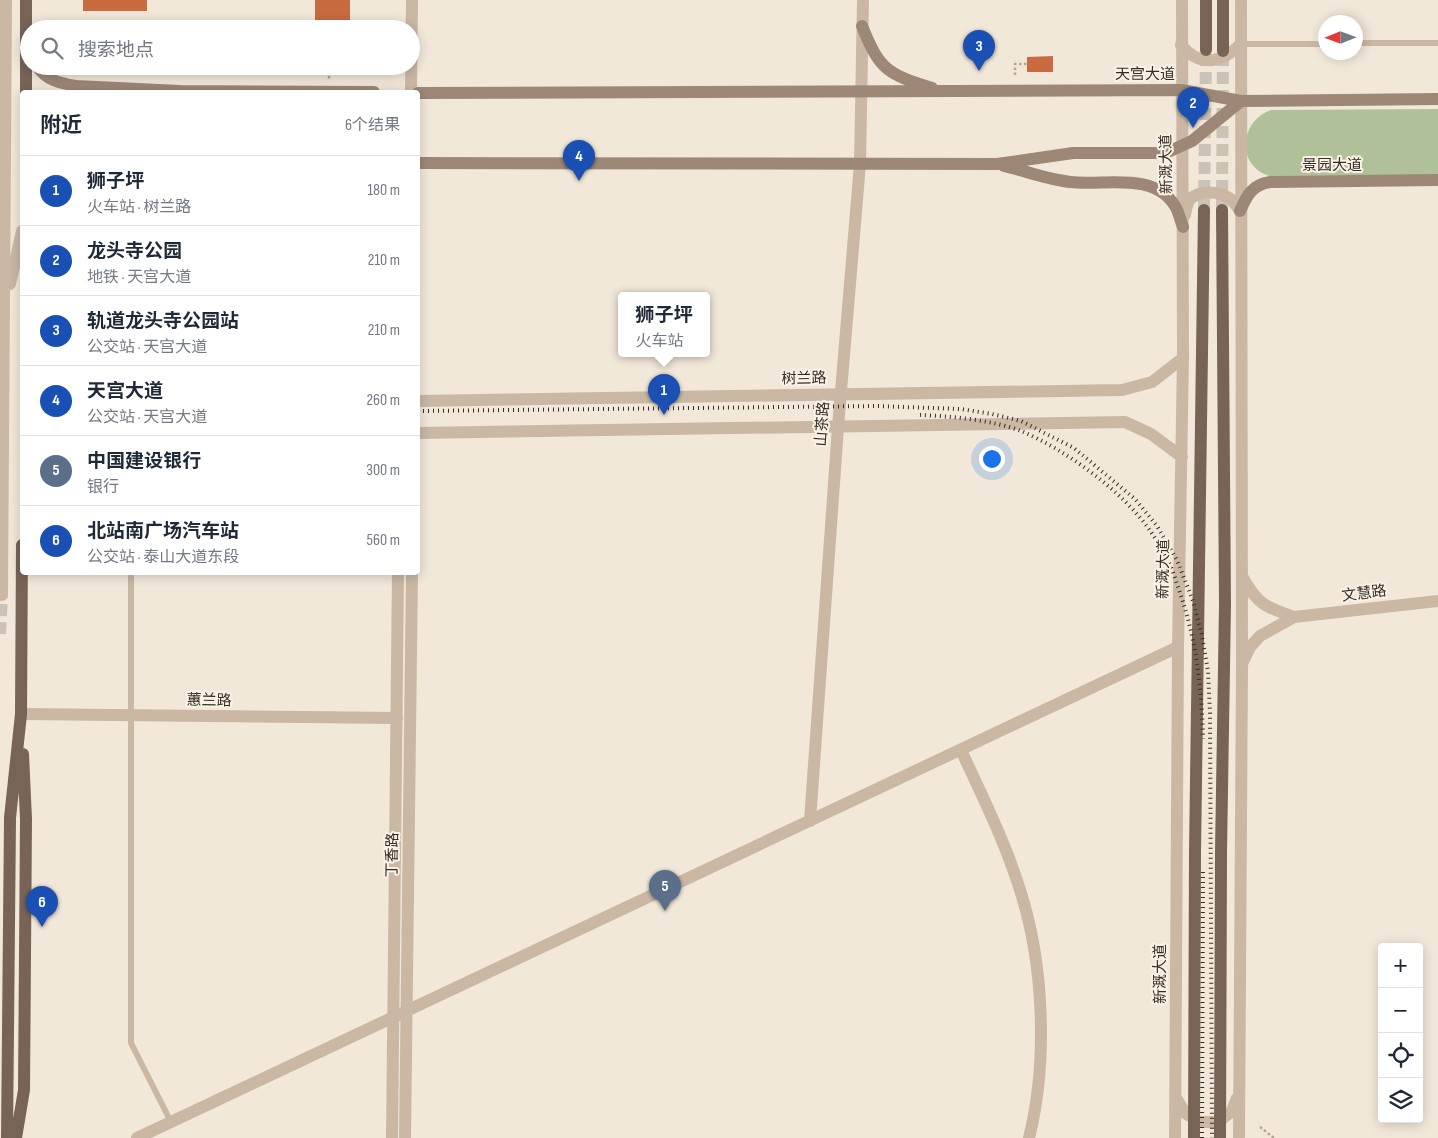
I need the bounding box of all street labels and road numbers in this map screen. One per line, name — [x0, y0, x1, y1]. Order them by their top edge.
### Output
street label: 天宫大道 — [1115, 65, 1175, 84]
street label: 新溉大道 — [1156, 134, 1177, 194]
street label: 景园大道 — [1302, 156, 1362, 175]
street label: 树兰路 — [781, 369, 827, 388]
street label: 山茶路 — [811, 401, 834, 447]
street label: 新溉大道 — [1153, 539, 1174, 599]
street label: 文慧路 — [1341, 581, 1388, 606]
street label: 蕙兰路 — [186, 691, 232, 710]
street label: 丁香路 — [383, 832, 402, 878]
street label: 新溉大道 — [1151, 944, 1170, 1004]

